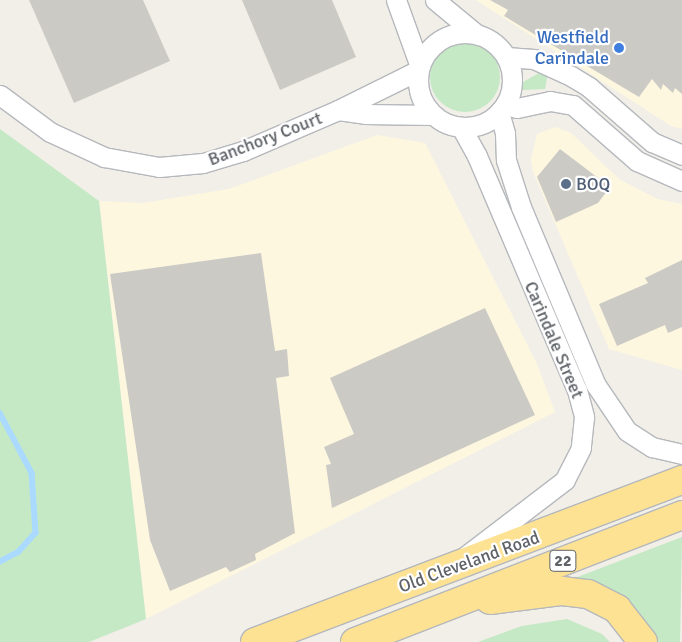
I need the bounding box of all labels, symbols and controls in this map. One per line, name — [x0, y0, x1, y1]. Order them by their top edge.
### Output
place label: Westfield Carindale — [535, 27, 609, 70]
marker: Westfield Carindale — [613, 42, 625, 54]
street label: Banchory Court — [205, 107, 325, 171]
place label: BOQ — [576, 173, 610, 195]
marker: BOQ — [560, 178, 572, 190]
street label: Carindale Street — [520, 278, 588, 402]
street label: Old Cleveland Road — [396, 526, 542, 598]
road number: 22 — [549, 548, 577, 574]

